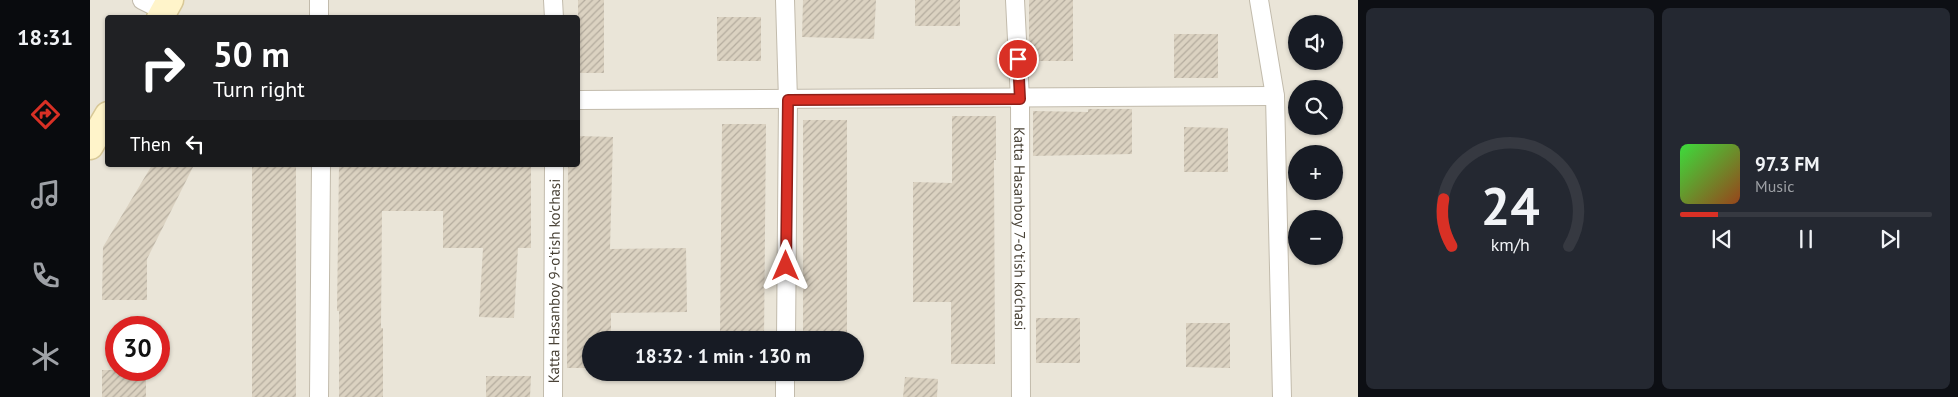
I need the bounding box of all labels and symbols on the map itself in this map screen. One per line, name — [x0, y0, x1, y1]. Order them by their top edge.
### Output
pin — [997, 38, 1039, 80]
street label: Katta Hasanboy 7-o'tish ko'chasi — [1011, 127, 1030, 331]
street label: Katta Hasanboy 9-o'tish ko'chasi — [544, 179, 563, 383]
position arrow — [759, 239, 811, 291]
speed limit sign: 30 — [105, 316, 170, 381]

